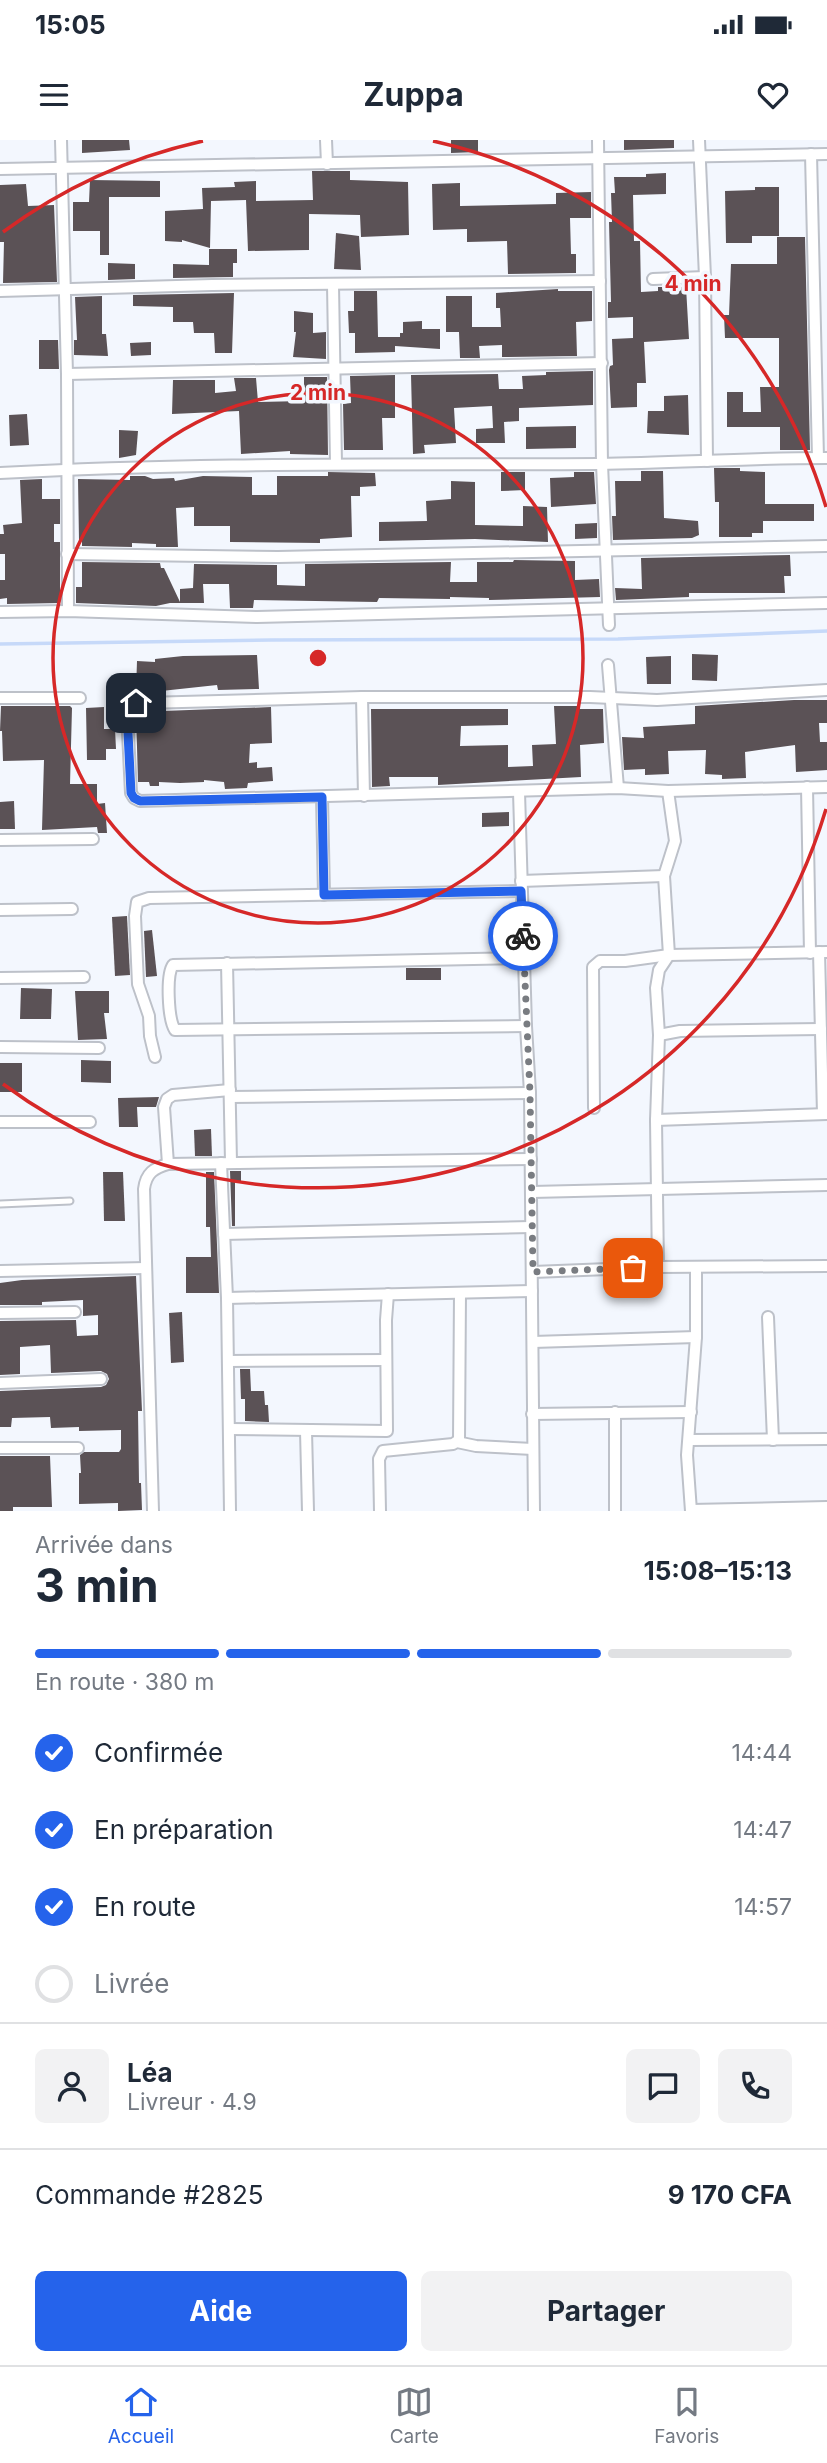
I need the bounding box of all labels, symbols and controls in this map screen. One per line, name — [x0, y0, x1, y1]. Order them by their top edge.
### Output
text: 15:05 — [35, 9, 106, 40]
text: Zuppa — [363, 75, 464, 114]
icon: menu — [35, 76, 73, 114]
icon: heart — [754, 76, 792, 114]
text: 4 min — [664, 271, 722, 296]
text: 2 min — [290, 380, 346, 405]
centre of rings — [306, 646, 330, 670]
pin — [106, 673, 166, 733]
icon: home — [117, 684, 155, 722]
courier — [488, 901, 558, 971]
icon: bike — [504, 917, 542, 955]
pin — [603, 1238, 663, 1298]
icon: bag — [614, 1249, 652, 1287]
text: Arrivée dans — [35, 1531, 173, 1559]
text: 15:08–15:13 — [644, 1555, 792, 1586]
text: 3 min — [35, 1557, 159, 1613]
text: En route · 380 m — [35, 1668, 214, 1696]
icon: check — [35, 1734, 73, 1772]
text: Confirmée — [94, 1737, 223, 1768]
text: 14:44 — [731, 1739, 792, 1767]
icon: check — [35, 1811, 73, 1849]
text: En préparation — [94, 1814, 274, 1845]
text: 14:47 — [733, 1816, 792, 1844]
icon: check — [35, 1888, 73, 1926]
text: En route — [94, 1891, 196, 1922]
text: 14:57 — [734, 1893, 792, 1921]
text: Livrée — [94, 1968, 169, 1999]
button: person — [35, 2049, 109, 2123]
button: chat — [626, 2049, 700, 2123]
button: phone — [718, 2049, 792, 2123]
text: Léa — [127, 2057, 173, 2088]
text: Livreur · 4.9 — [127, 2088, 257, 2116]
text: Commande #2825 — [35, 2179, 264, 2210]
text: 9 170 CFA — [668, 2179, 792, 2210]
button: Aide — [35, 2271, 407, 2351]
button: Partager — [421, 2271, 792, 2351]
tab: Accueil — [108, 2383, 174, 2448]
tab: Carte — [390, 2383, 439, 2448]
tab: Favoris — [654, 2383, 719, 2448]

